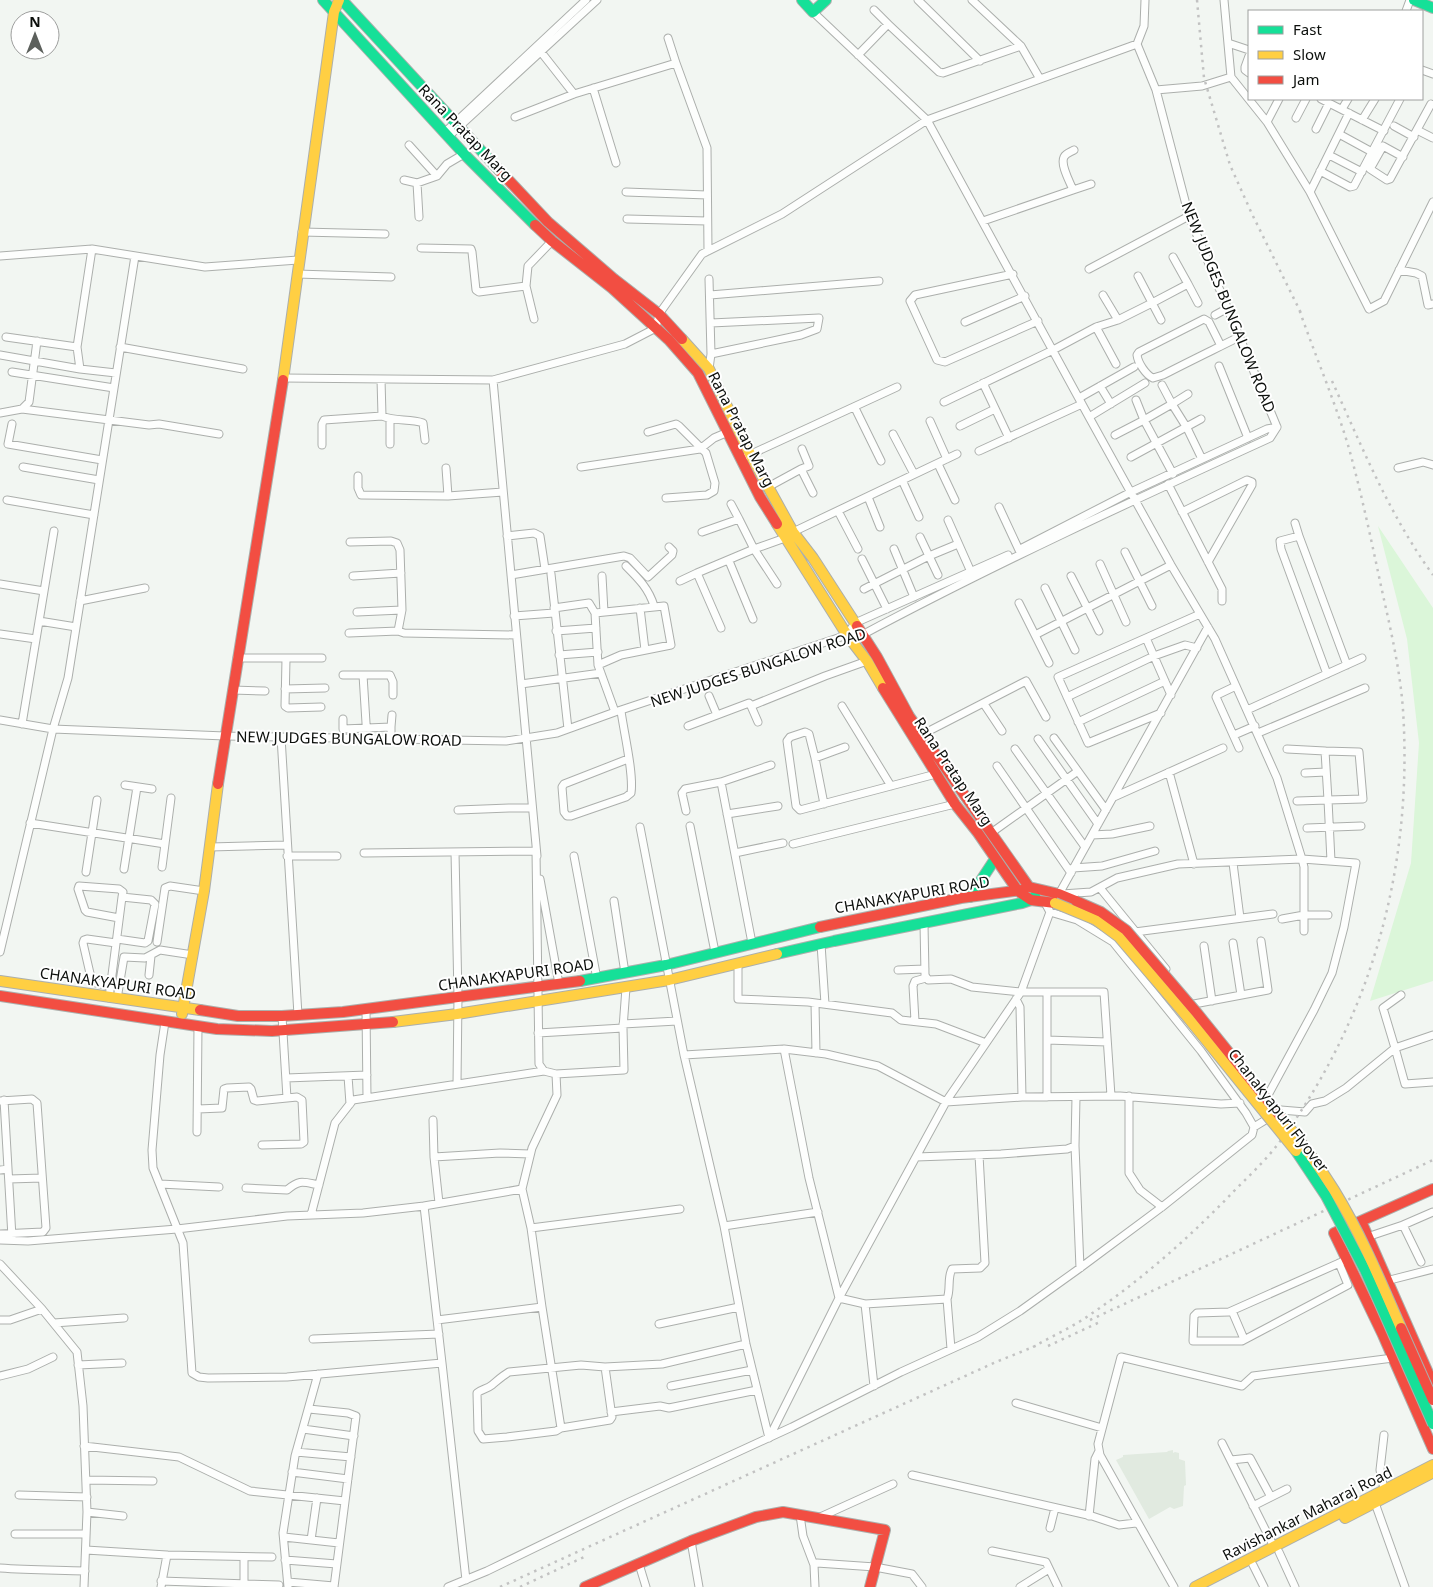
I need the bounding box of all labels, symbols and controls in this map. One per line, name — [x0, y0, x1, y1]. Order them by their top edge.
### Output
north arrow — [10, 10, 60, 60]
legend — [1248, 10, 1423, 100]
text: N — [29, 12, 41, 31]
text: Fast — [1293, 19, 1322, 39]
text: Slow — [1293, 44, 1326, 64]
text: Jam — [1291, 69, 1320, 89]
street label: Rana Pratap Marg — [415, 79, 517, 185]
street label: NEW JUDGES BUNGALOW ROAD — [1177, 199, 1281, 416]
street label: Rana Pratap Marg — [704, 368, 780, 490]
street label: NEW JUDGES BUNGALOW ROAD — [647, 623, 869, 711]
street label: Rana Pratap Marg — [910, 713, 998, 829]
street label: NEW JUDGES BUNGALOW ROAD — [236, 726, 462, 750]
street label: CHANAKYAPURI ROAD — [833, 870, 991, 918]
street label: CHANAKYAPURI ROAD — [437, 953, 595, 995]
street label: CHANAKYAPURI ROAD — [39, 962, 197, 1004]
street label: Chanakyapuri Flyover — [1224, 1044, 1334, 1176]
street label: Ravishankar Maharaj Road — [1219, 1461, 1395, 1565]

